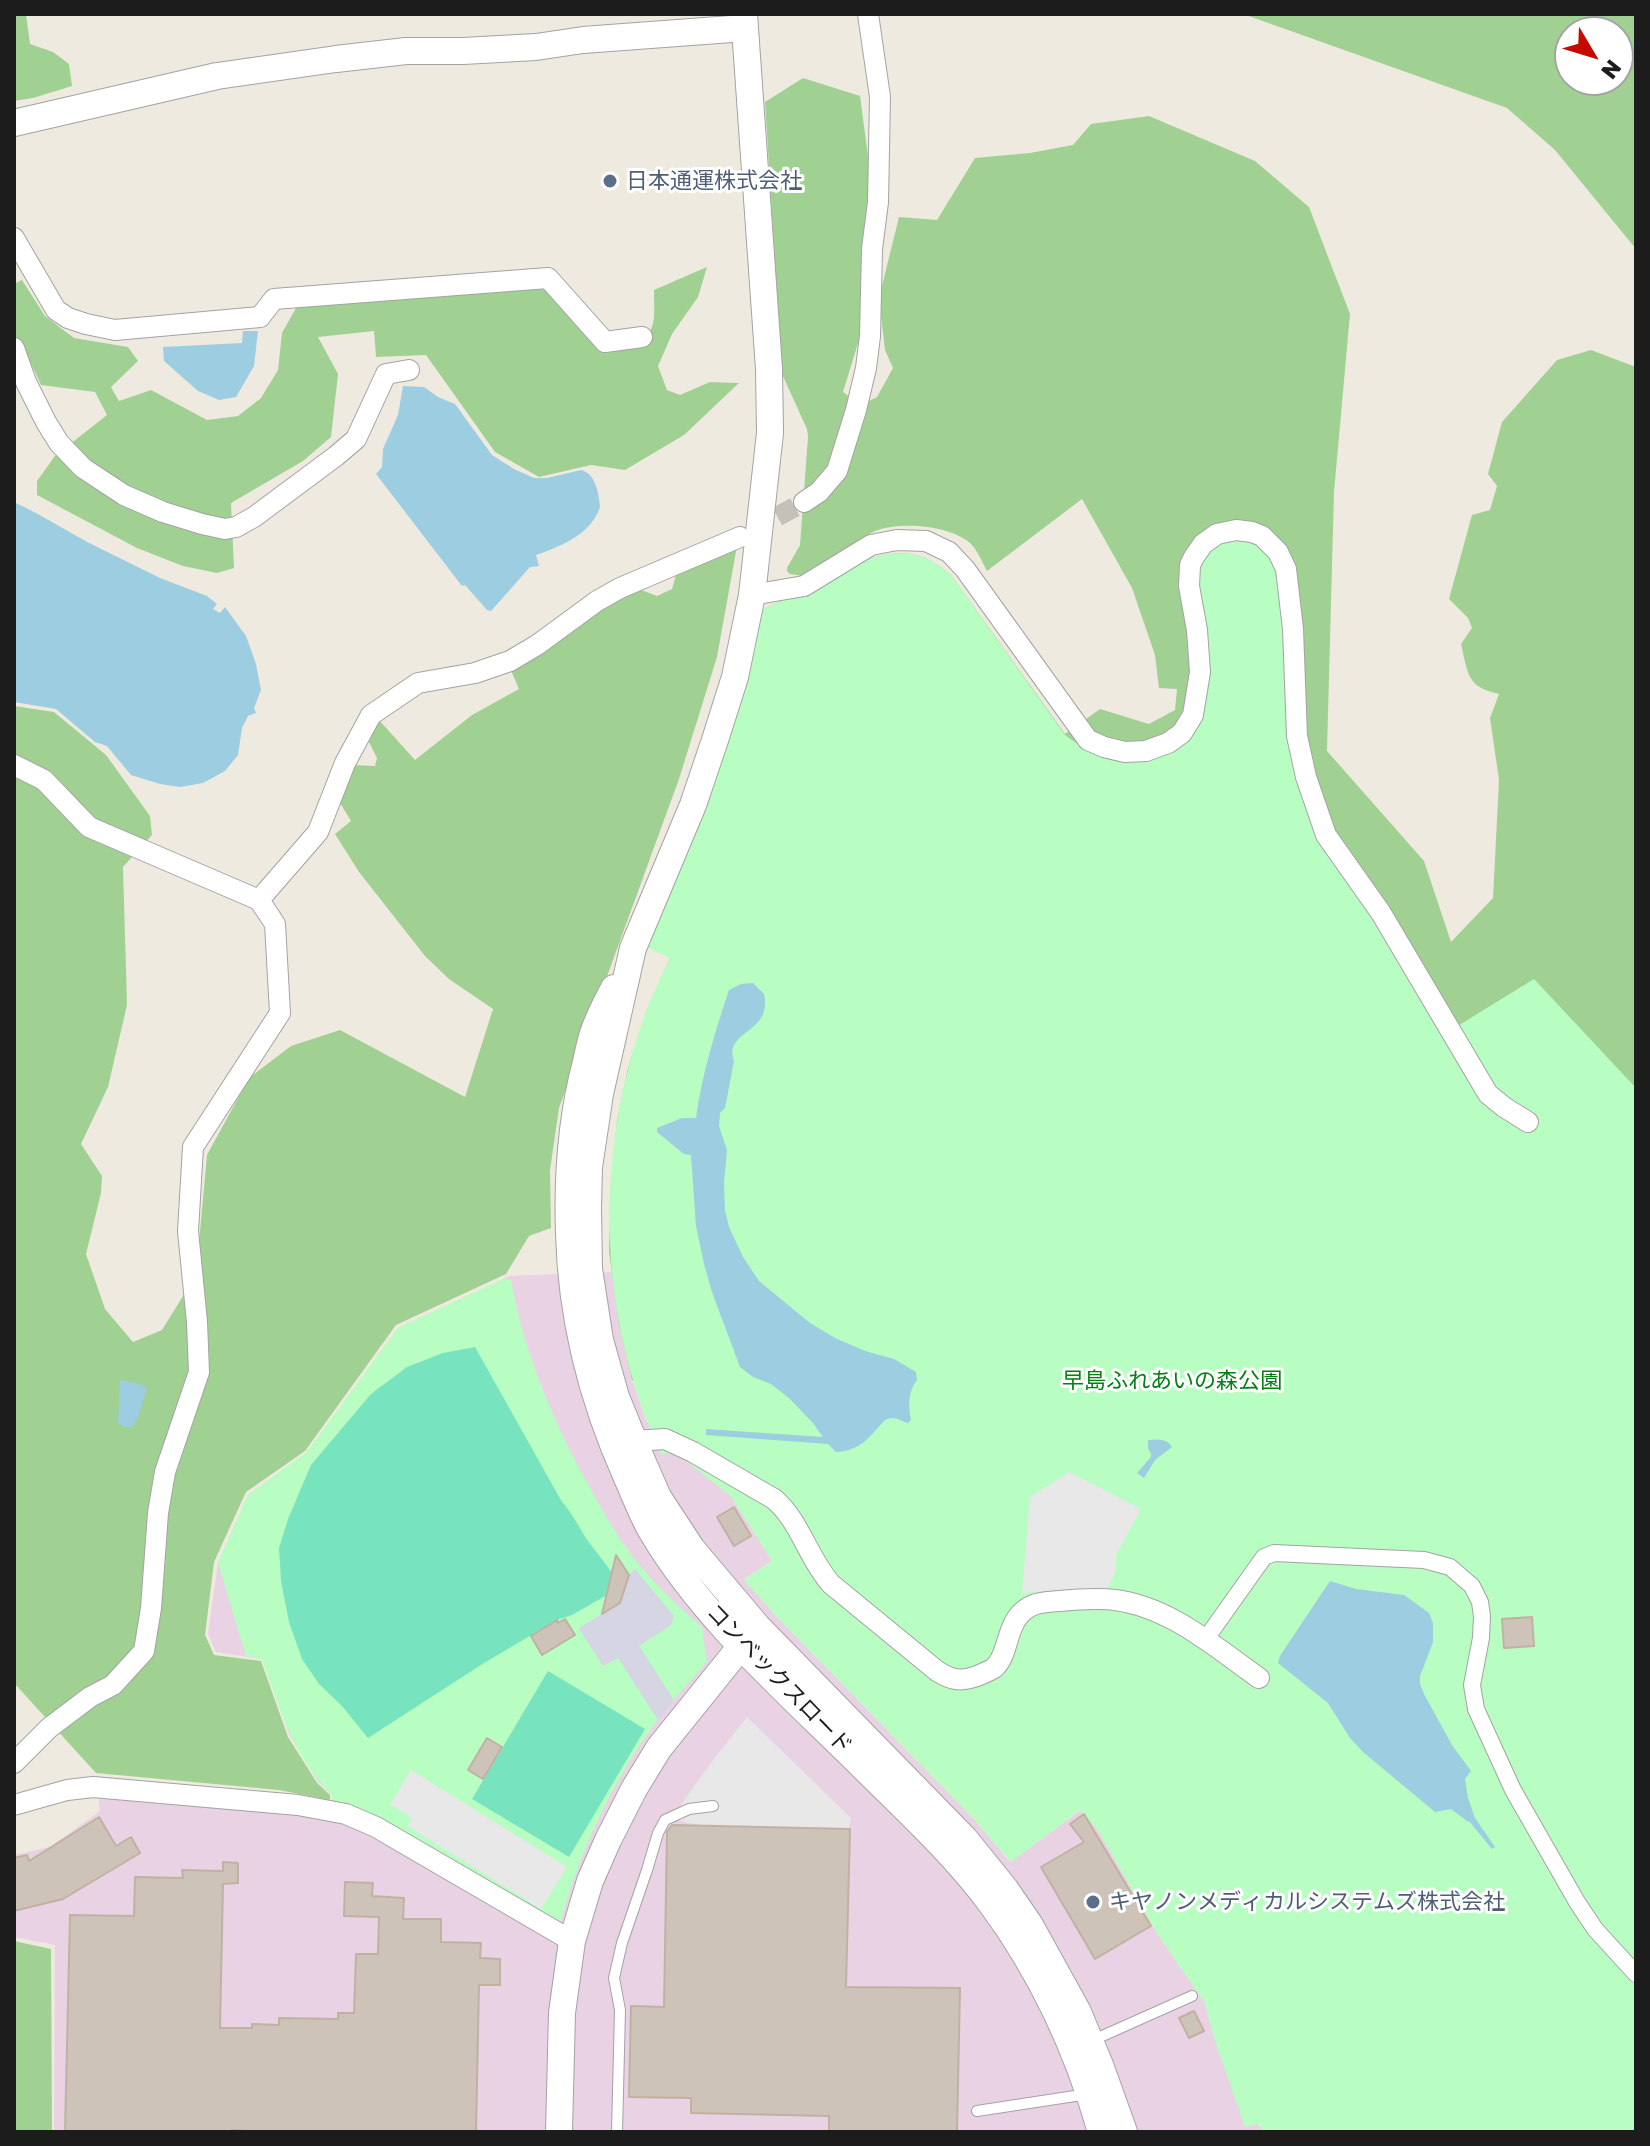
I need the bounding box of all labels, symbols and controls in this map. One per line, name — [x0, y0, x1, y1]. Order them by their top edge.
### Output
north arrow — [1554, 16, 1634, 96]
text: N — [1596, 55, 1628, 85]
place label: 日本通運株式会社 — [626, 168, 802, 194]
marker: 日本通運株式会社 — [601, 172, 619, 190]
park label: 早島ふれあいの森公園 — [1062, 1368, 1282, 1394]
street label: コンベックスロード — [701, 1599, 857, 1759]
place label: キヤノンメディカルシステムズ株式会社 — [1109, 1889, 1505, 1915]
marker: キヤノンメディカルシステムズ株式会社 — [1084, 1893, 1102, 1911]

